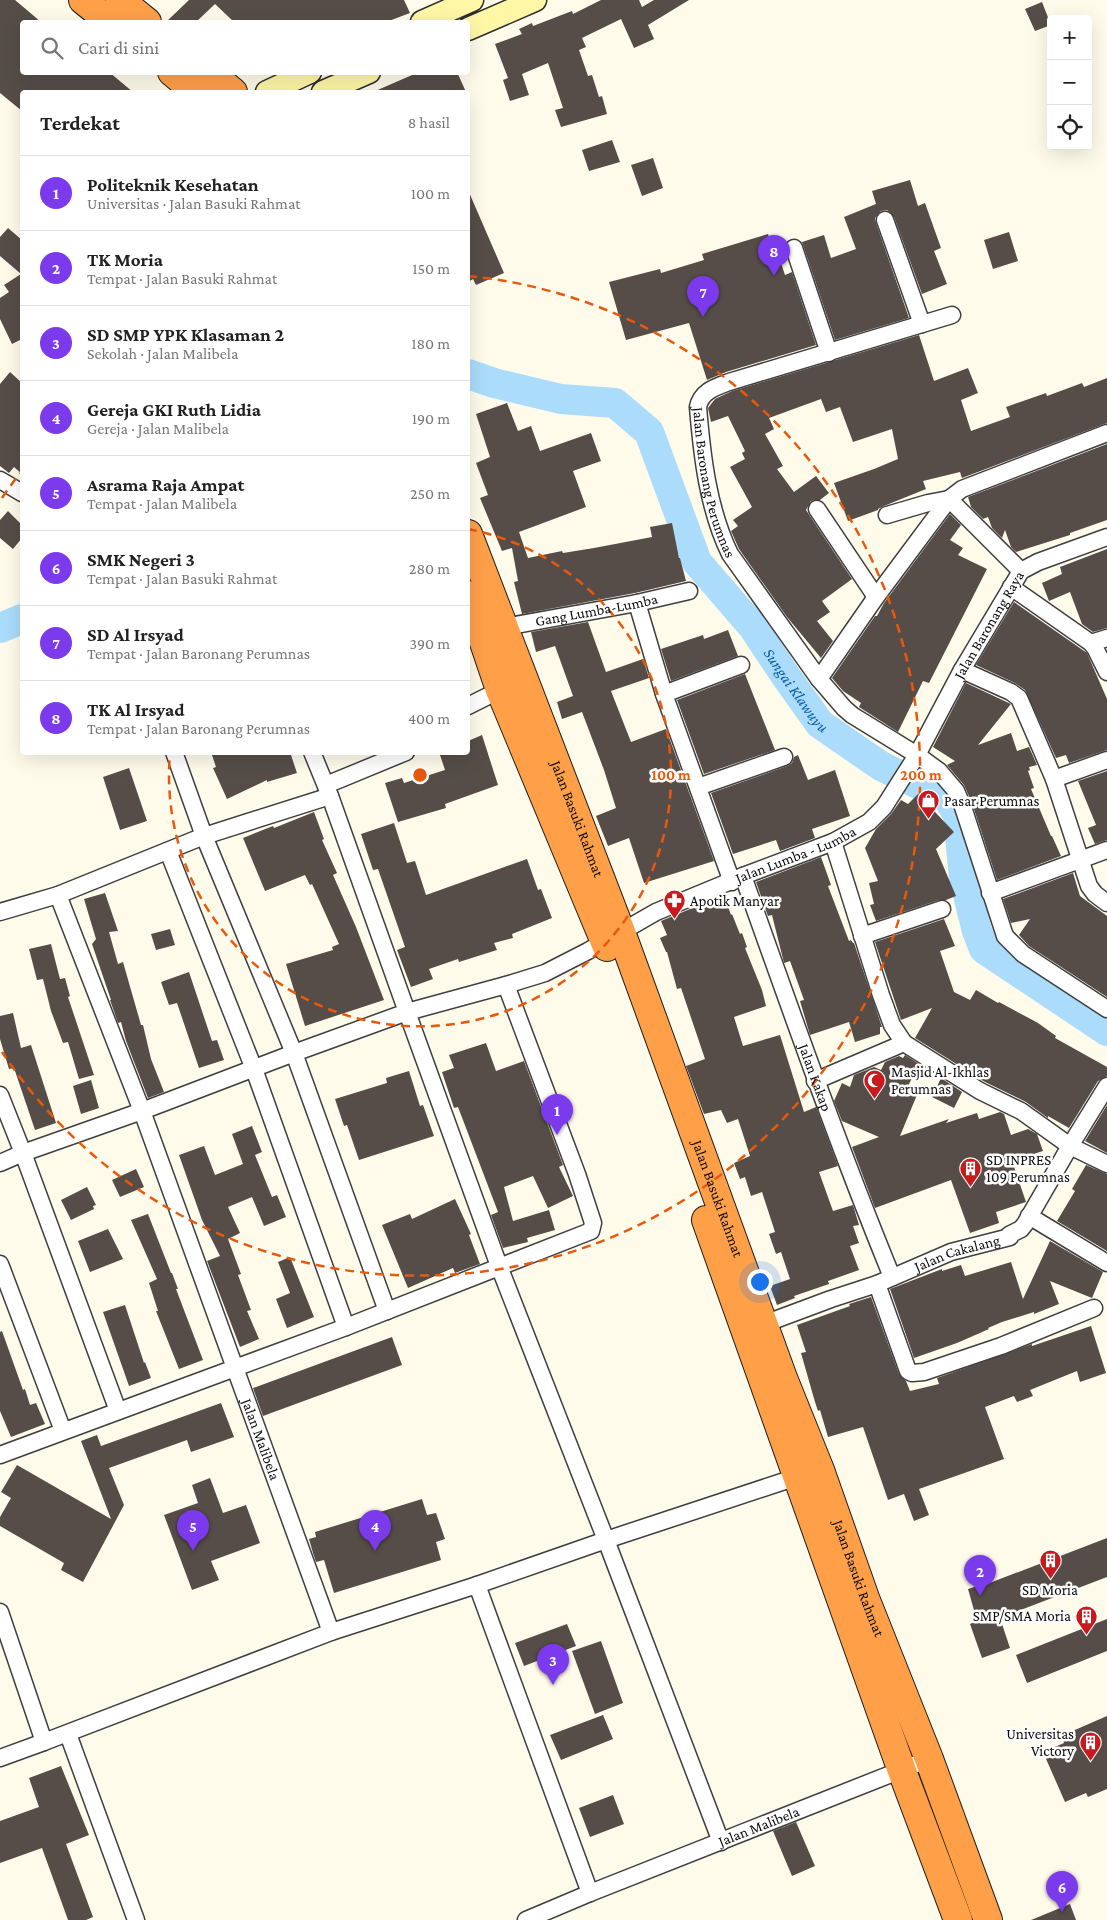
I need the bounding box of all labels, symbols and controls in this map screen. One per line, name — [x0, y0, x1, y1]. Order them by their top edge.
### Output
map controls — [1047, 15, 1092, 150]
button: + — [1047, 15, 1092, 60]
search box — [20, 20, 470, 75]
icon: search — [38, 34, 66, 62]
text: Cari di sini — [78, 37, 159, 58]
button: − — [1047, 60, 1092, 105]
button: locate — [1047, 105, 1092, 150]
text: Terdekat — [40, 111, 120, 135]
text: 8 hasil — [408, 114, 450, 131]
text: Politeknik Kesehatan — [87, 174, 259, 195]
text: 1 — [53, 185, 59, 202]
text: 100 m — [411, 185, 450, 202]
text: Universitas · Jalan Basuki Rahmat — [87, 195, 301, 212]
pin: 8 — [758, 235, 790, 276]
text: TK Moria — [87, 249, 163, 270]
text: 2 — [52, 260, 60, 277]
text: 150 m — [412, 260, 450, 277]
text: Tempat · Jalan Basuki Rahmat — [87, 270, 277, 287]
pin: 7 — [687, 276, 719, 317]
text: SD SMP YPK Klasaman 2 — [87, 324, 284, 345]
text: 3 — [52, 335, 60, 352]
text: 180 m — [411, 335, 450, 352]
text: Sekolah · Jalan Malibela — [87, 345, 238, 362]
text: Gereja GKI Ruth Lidia — [87, 399, 261, 420]
street label: Jalan Baronang Perumnas — [689, 404, 739, 560]
text: 4 — [52, 410, 60, 427]
text: 190 m — [412, 410, 450, 427]
text: Gereja · Jalan Malibela — [87, 420, 229, 437]
text: Asrama Raja Ampat — [87, 474, 244, 495]
text: 5 — [52, 485, 60, 502]
text: 250 m — [410, 485, 450, 502]
text: Tempat · Jalan Malibela — [87, 495, 237, 512]
text: SMK Negeri 3 — [87, 549, 195, 570]
text: 6 — [52, 560, 60, 577]
text: 280 m — [409, 560, 450, 577]
street label: Jalan Baronang Raya — [950, 568, 1027, 684]
text: Tempat · Jalan Basuki Rahmat — [87, 570, 277, 587]
street label: Gang Lumba-Lumba — [534, 590, 659, 629]
text: SD Al Irsyad — [87, 624, 184, 645]
text: 7 — [52, 635, 60, 652]
text: 390 m — [409, 635, 450, 652]
text: Tempat · Jalan Baronang Perumnas — [87, 645, 310, 662]
water label: Sungai Klawuyu — [761, 645, 831, 736]
text: TK Al Irsyad — [87, 699, 185, 720]
text: 8 — [51, 710, 61, 727]
text: 400 m — [408, 710, 450, 727]
text: Tempat · Jalan Baronang Perumnas — [87, 720, 310, 737]
street label: Jalan Basuki Rahmat — [546, 756, 607, 880]
centre of rings — [411, 766, 429, 784]
text: 100 m — [651, 767, 691, 783]
text: 200 m — [900, 767, 942, 783]
shop icon: Pasar Perumnas — [916, 789, 940, 820]
place label: Pasar Perumnas — [944, 793, 1039, 809]
street label: Jalan Lumba - Lumba — [731, 823, 859, 888]
pharmacy icon: Apotik Manyar — [662, 889, 686, 920]
place label: Apotik Manyar — [690, 893, 780, 910]
street label: Jalan Kakap — [794, 1040, 835, 1114]
place label: Masjid Al-Ikhlas Perumnas — [891, 1064, 989, 1097]
mosque icon: Masjid Al-Ikhlas Perumnas — [863, 1069, 887, 1100]
pin: 1 — [541, 1094, 573, 1135]
street label: Jalan Basuki Rahmat — [688, 1136, 747, 1260]
place label: SD INPRES 109 Perumnas — [986, 1152, 1070, 1185]
building icon: SD INPRES 109 Perumnas — [958, 1157, 982, 1188]
street label: Jalan Cakalang — [910, 1232, 1002, 1277]
your location — [747, 1269, 773, 1295]
street label: Jalan Malibela — [237, 1394, 283, 1482]
pin: 5 — [177, 1510, 209, 1551]
pin: 4 — [359, 1510, 391, 1551]
street label: Jalan Basuki Rahmat — [829, 1516, 888, 1640]
building icon: SD Moria — [1038, 1549, 1062, 1580]
pin: 2 — [964, 1555, 996, 1596]
place label: SD Moria — [1022, 1582, 1078, 1598]
building icon: SMP/SMA Moria — [1075, 1604, 1099, 1635]
place label: SMP/SMA Moria — [973, 1608, 1071, 1624]
pin: 3 — [537, 1644, 569, 1685]
place label: Universitas Victory — [1006, 1726, 1074, 1760]
building icon: Universitas Victory — [1078, 1731, 1102, 1762]
street label: Jalan Malibela — [714, 1803, 802, 1851]
pin: 6 — [1046, 1871, 1078, 1912]

